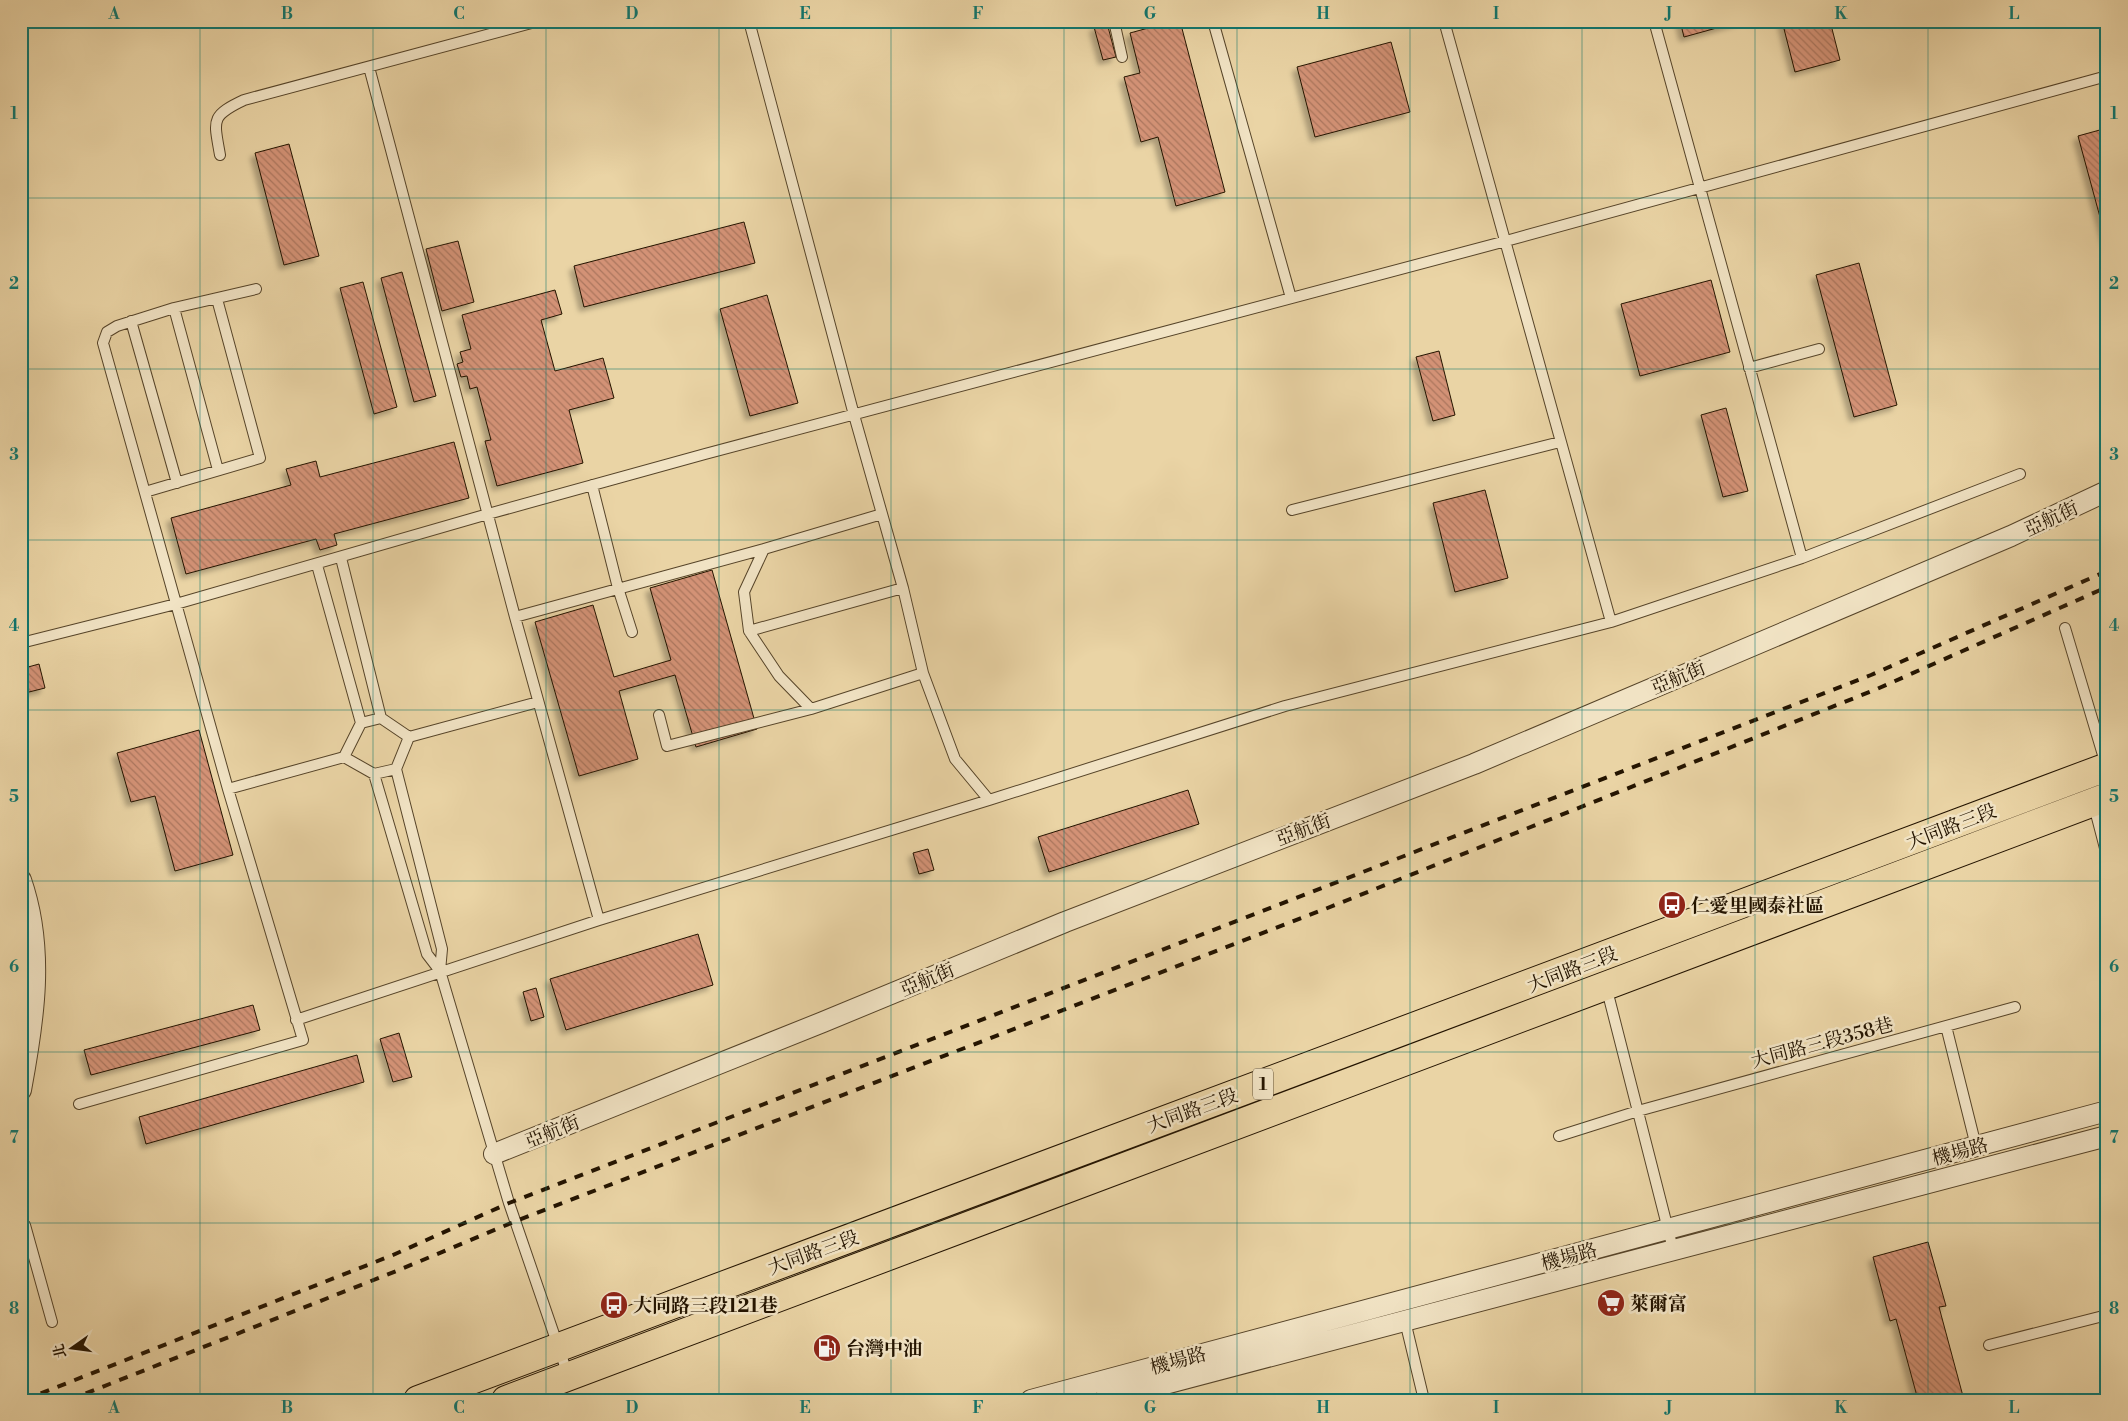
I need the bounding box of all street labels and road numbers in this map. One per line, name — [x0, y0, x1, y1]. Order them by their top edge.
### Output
street label: 亞航街 — [2021, 496, 2082, 542]
street label: 亞航街 — [1647, 656, 1709, 700]
street label: 大同路三段 — [1903, 799, 2000, 855]
street label: 亞航街 — [1272, 809, 1334, 851]
street label: 大同路三段 — [1524, 942, 1621, 998]
street label: 亞航街 — [896, 958, 958, 1002]
street label: 大同路三段358巷 — [1748, 1012, 1896, 1074]
road number: 1 — [1253, 1068, 1273, 1100]
street label: 大同路三段 — [1144, 1083, 1241, 1138]
street label: 亞航街 — [521, 1110, 583, 1154]
street label: 機場路 — [1930, 1133, 1991, 1171]
street label: 大同路三段 — [765, 1225, 862, 1280]
street label: 機場路 — [1539, 1238, 1600, 1276]
street label: 機場路 — [1148, 1342, 1209, 1380]

